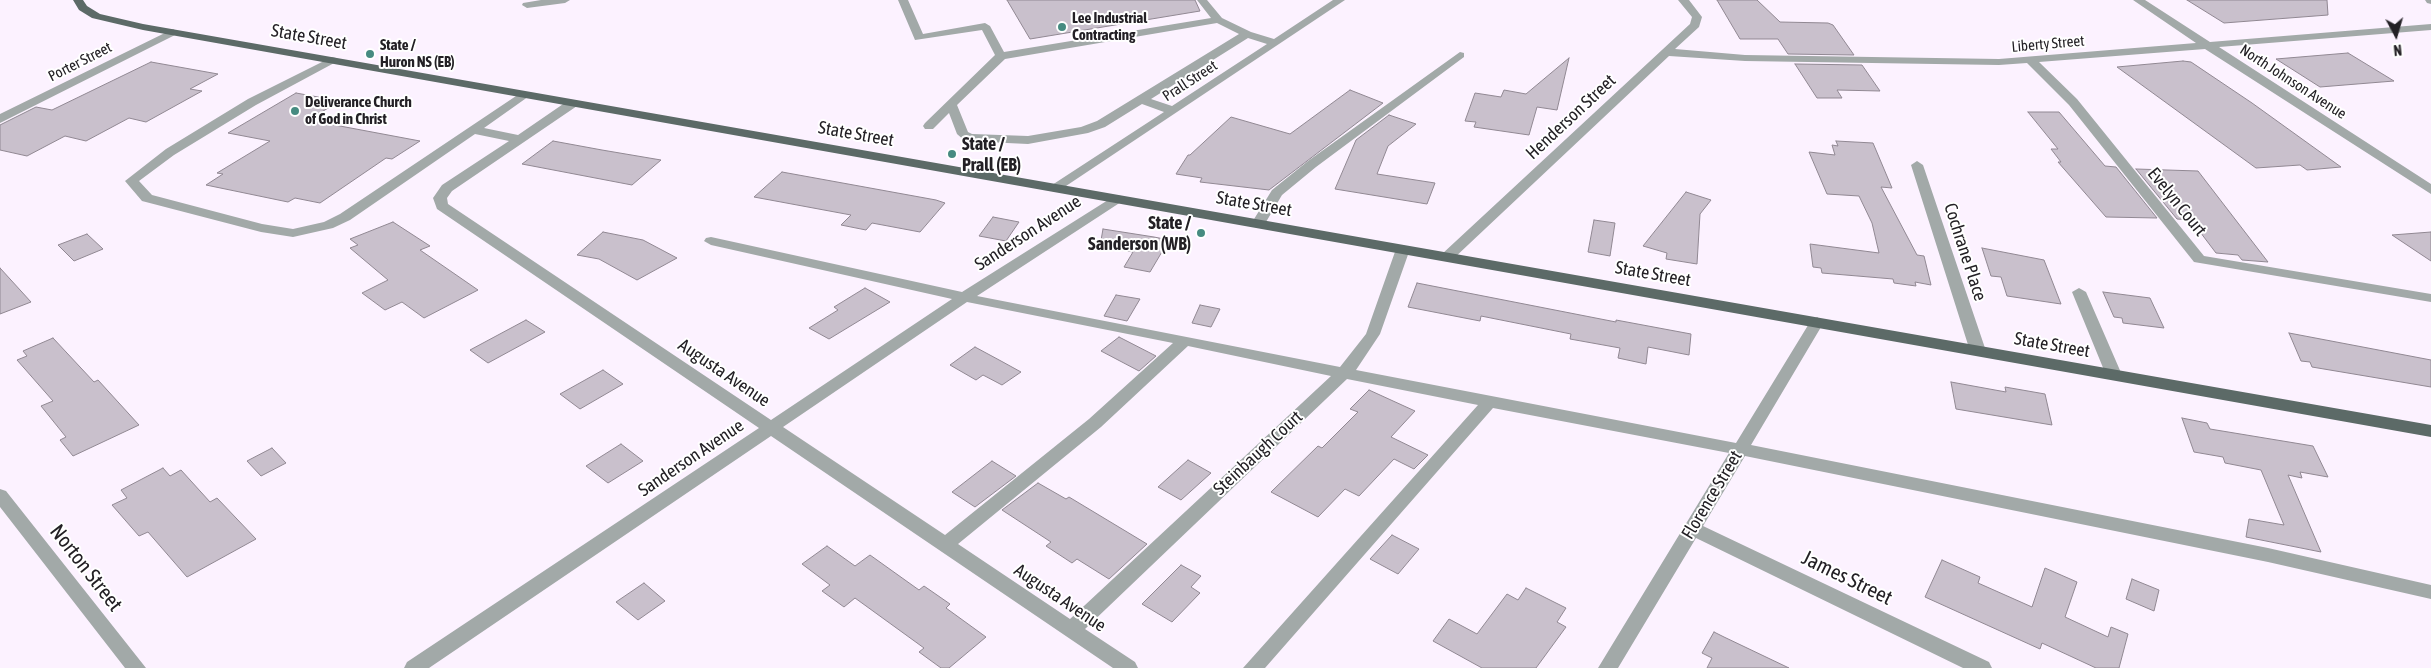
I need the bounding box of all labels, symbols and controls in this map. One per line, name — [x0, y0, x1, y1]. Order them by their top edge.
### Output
place label: Lee Industrial Contracting — [1072, 9, 1147, 44]
north arrow — [2371, 10, 2421, 60]
street label: State Street — [270, 20, 348, 54]
marker: Lee Industrial Contracting — [1056, 21, 1068, 33]
street label: Liberty Street — [2011, 32, 2085, 56]
place label: State / Huron NS (EB) — [380, 36, 455, 71]
street label: Porter Street — [45, 38, 115, 86]
street label: North Johnson Avenue — [2236, 41, 2350, 123]
text: N — [2393, 42, 2403, 58]
marker: State / Huron NS (EB) — [364, 48, 376, 60]
street label: Prall Street — [1159, 57, 1221, 105]
street label: Henderson Street — [1522, 70, 1620, 164]
place label: Deliverance Church of God in Christ — [305, 93, 412, 128]
marker: Deliverance Church of God in Christ — [289, 105, 301, 117]
street label: State Street — [817, 117, 895, 151]
place label: State / Prall (EB) — [962, 133, 1021, 176]
marker: State / Prall (EB) — [946, 148, 958, 160]
street label: Evelyn Court — [2143, 163, 2211, 241]
street label: State Street — [1215, 187, 1293, 221]
street label: Sanderson Avenue — [971, 191, 1085, 275]
street label: Cochrane Place — [1939, 200, 1991, 304]
place label: State / Sanderson (WB) — [1088, 212, 1191, 254]
marker: State / Sanderson (WB) — [1195, 227, 1207, 239]
street label: State Street — [1614, 257, 1692, 291]
street label: State Street — [2013, 328, 2091, 362]
street label: Augusta Avenue — [674, 334, 774, 412]
street label: Steinbaugh Court — [1209, 406, 1307, 500]
street label: Sanderson Avenue — [634, 415, 748, 501]
street label: Florence Street — [1677, 447, 1747, 543]
street label: Norton Street — [44, 520, 128, 616]
street label: James Street — [1798, 545, 1896, 611]
street label: Augusta Avenue — [1010, 559, 1110, 637]

